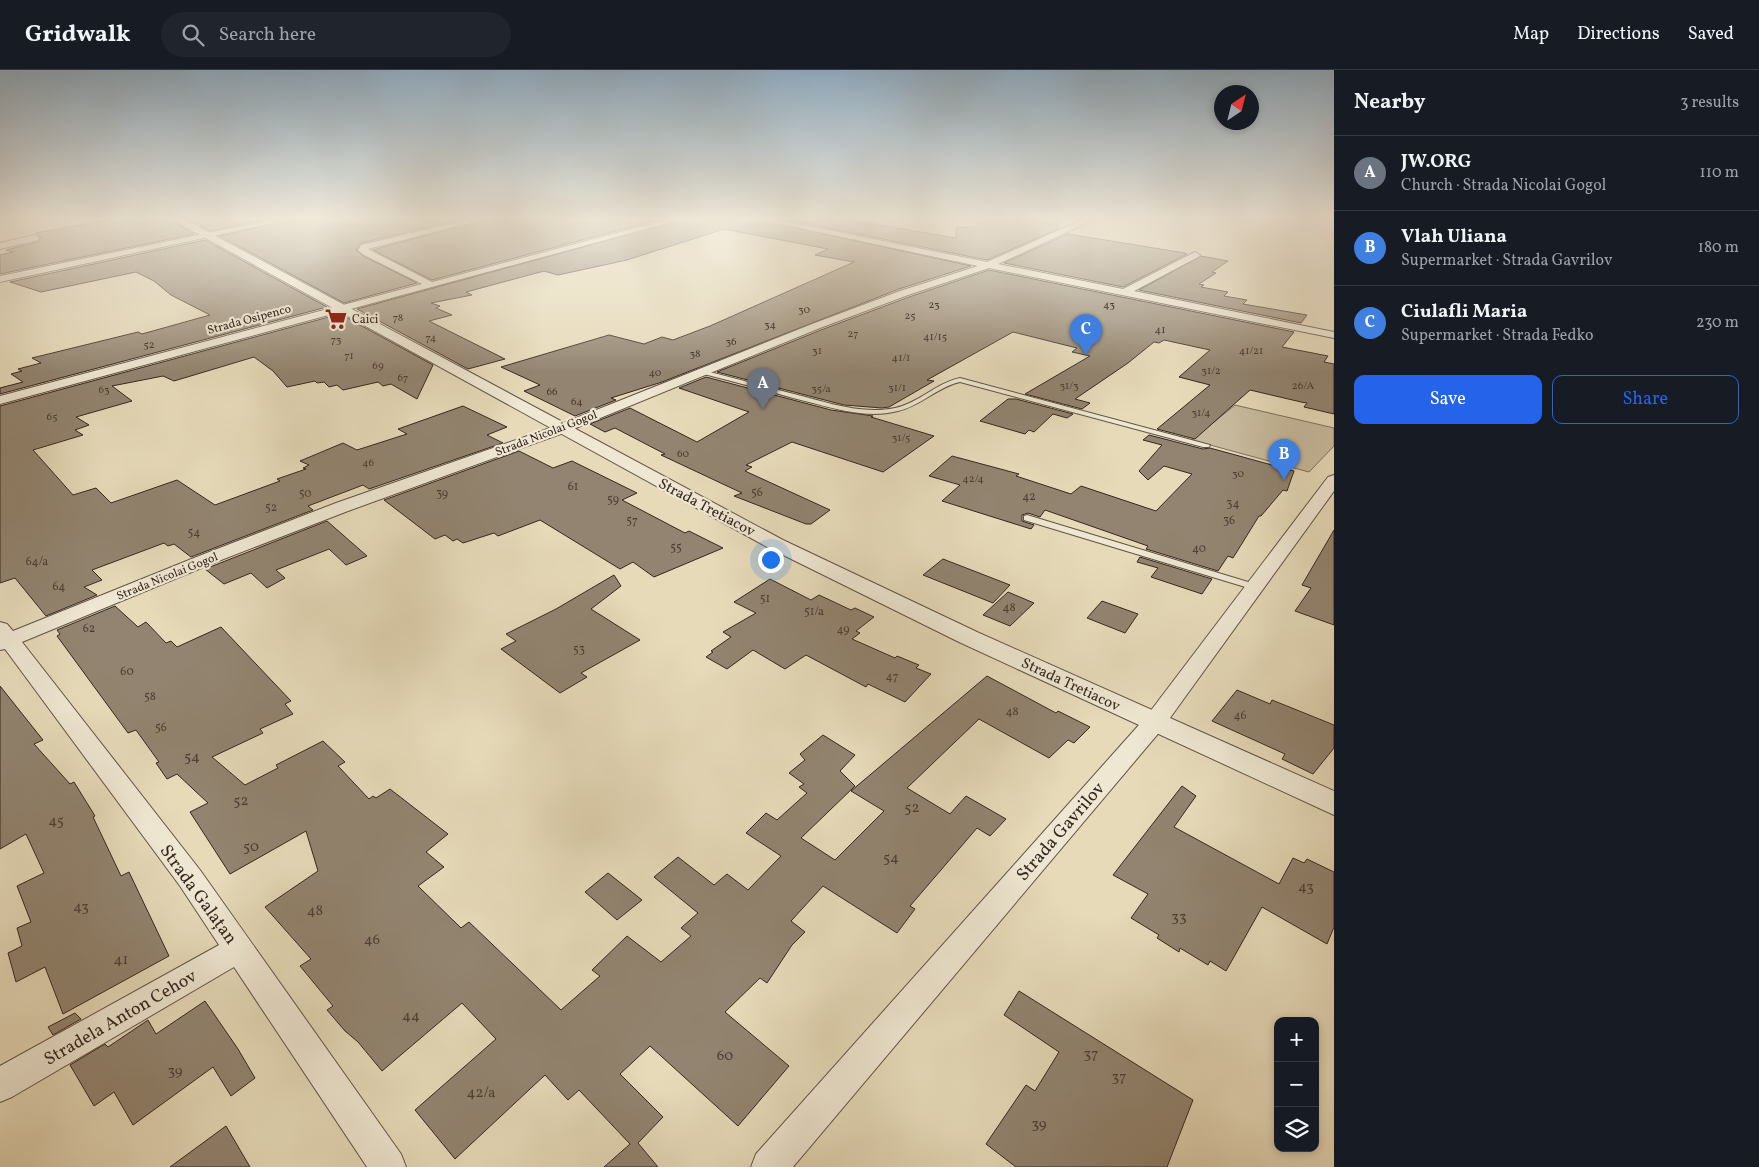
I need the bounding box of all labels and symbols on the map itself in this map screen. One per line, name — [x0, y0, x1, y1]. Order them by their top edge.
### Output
north arrow — [1214, 85, 1259, 130]
house number: 23 — [928, 298, 940, 313]
house number: 43 — [1103, 298, 1115, 313]
street label: Strada Osipenco — [206, 301, 293, 339]
house number: 30 — [798, 303, 810, 318]
supermarket icon: Caici — [323, 306, 349, 332]
house number: 25 — [904, 309, 916, 324]
house number: 78 — [393, 311, 404, 326]
place label: Caici — [352, 312, 379, 328]
pin: C — [1070, 314, 1102, 355]
house number: 34 — [764, 318, 777, 333]
house number: 41 — [1155, 323, 1165, 338]
house number: 27 — [848, 327, 858, 342]
house number: 41/15 — [923, 330, 947, 345]
house number: 74 — [426, 331, 437, 346]
house number: 73 — [331, 333, 342, 348]
house number: 36 — [725, 335, 737, 350]
house number: 52 — [143, 338, 155, 353]
house number: 31 — [812, 344, 822, 359]
house number: 41/21 — [1239, 344, 1263, 359]
house number: 38 — [689, 347, 701, 362]
house number: 71 — [344, 349, 354, 364]
house number: 41/1 — [892, 351, 910, 366]
house number: 69 — [372, 359, 384, 374]
house number: 31/2 — [1201, 364, 1221, 379]
house number: 40 — [649, 366, 662, 381]
pin: A — [747, 368, 779, 409]
house number: 67 — [398, 371, 408, 386]
house number: 31/3 — [1059, 379, 1079, 394]
house number: 26/A — [1292, 379, 1314, 394]
house number: 31/1 — [888, 381, 906, 396]
house number: 35/a — [811, 382, 831, 397]
house number: 63 — [98, 383, 110, 398]
house number: 66 — [546, 385, 558, 400]
house number: 64 — [571, 395, 583, 410]
house number: 31/4 — [1191, 406, 1211, 421]
street label: Strada Nicolai Gogol — [493, 407, 600, 461]
house number: 65 — [47, 410, 57, 425]
house number: 31/5 — [892, 431, 910, 446]
pin: B — [1268, 439, 1300, 480]
house number: 60 — [677, 447, 689, 462]
house number: 46 — [362, 456, 374, 471]
house number: 30 — [1232, 467, 1244, 482]
house number: 42/4 — [962, 472, 984, 487]
street label: Strada Tretiacov — [654, 474, 759, 543]
house number: 61 — [568, 479, 578, 495]
house number: 56 — [751, 485, 763, 501]
house number: 50 — [299, 486, 311, 502]
house number: 39 — [436, 486, 448, 502]
house number: 42 — [1022, 489, 1036, 505]
house number: 59 — [607, 492, 619, 508]
house number: 34 — [1226, 496, 1240, 512]
house number: 52 — [265, 500, 277, 516]
house number: 57 — [626, 513, 638, 529]
house number: 36 — [1223, 513, 1235, 529]
house number: 54 — [188, 525, 200, 541]
house number: 55 — [670, 540, 682, 556]
house number: 40 — [1192, 541, 1206, 557]
your location — [758, 547, 784, 573]
street label: Strada Nicolai Gogol — [114, 549, 221, 605]
house number: 64/a — [26, 554, 48, 570]
house number: 64 — [53, 579, 65, 595]
house number: 51 — [760, 591, 770, 607]
house number: 48 — [1002, 600, 1016, 616]
house number: 51/a — [804, 604, 824, 620]
house number: 62 — [83, 621, 95, 637]
house number: 49 — [836, 622, 850, 638]
house number: 53 — [573, 642, 585, 658]
street label: Strada Tretiacov — [1017, 653, 1123, 718]
house number: 60 — [120, 664, 134, 680]
house number: 47 — [886, 669, 899, 685]
house number: 58 — [144, 689, 156, 705]
house number: 48 — [1005, 704, 1019, 720]
house number: 46 — [1233, 708, 1247, 724]
house number: 56 — [155, 720, 167, 736]
house number: 54 — [184, 747, 200, 768]
street label: Strada Gavrilov — [1011, 777, 1111, 887]
house number: 52 — [233, 791, 249, 812]
house number: 52 — [904, 798, 920, 819]
house number: 45 — [48, 811, 64, 832]
house number: 50 — [243, 837, 259, 858]
street label: Strada Galațan — [153, 840, 243, 950]
house number: 54 — [883, 848, 899, 869]
house number: 43 — [1298, 877, 1314, 898]
house number: 43 — [73, 897, 89, 918]
house number: 48 — [307, 901, 323, 922]
house number: 33 — [1171, 907, 1187, 928]
house number: 46 — [364, 930, 380, 951]
house number: 41 — [114, 950, 128, 971]
street label: Stradela Anton Cehov — [40, 964, 202, 1072]
house number: 44 — [402, 1006, 420, 1027]
house number: 37 — [1084, 1044, 1098, 1065]
house number: 60 — [717, 1046, 733, 1067]
house number: 39 — [167, 1061, 183, 1082]
house number: 37 — [1112, 1067, 1126, 1088]
house number: 42/a — [467, 1083, 495, 1104]
house number: 39 — [1031, 1114, 1047, 1135]

